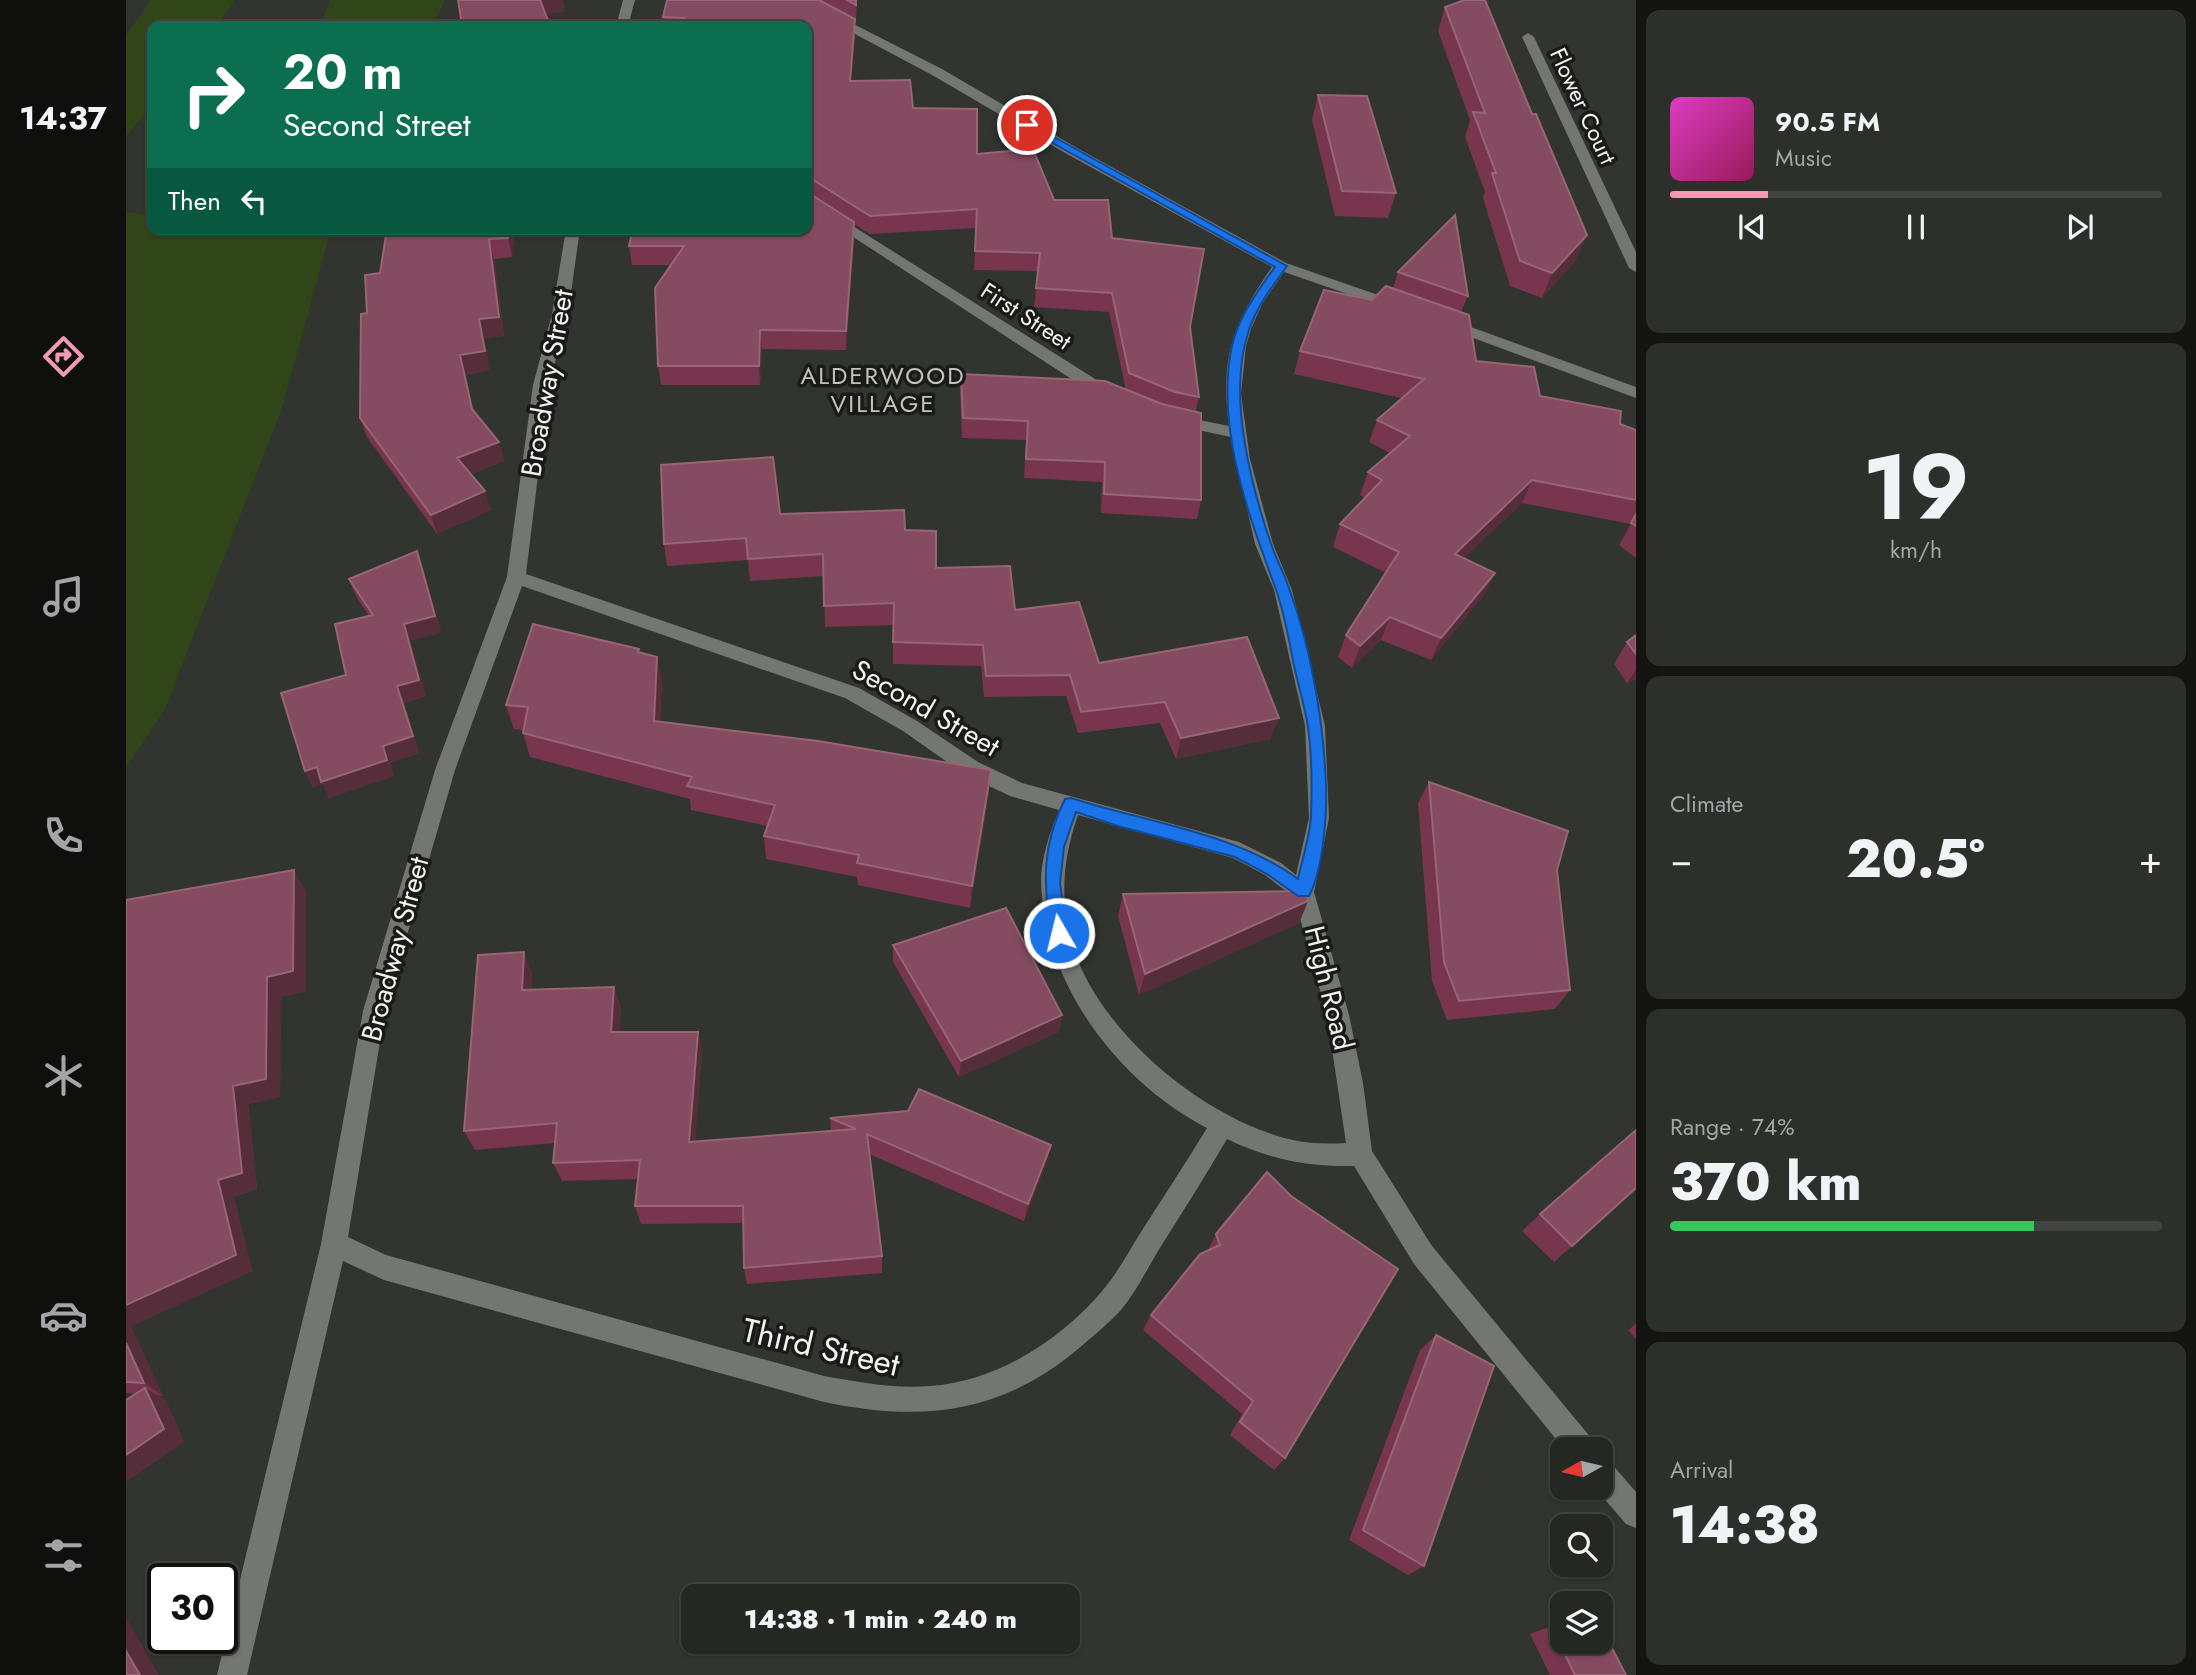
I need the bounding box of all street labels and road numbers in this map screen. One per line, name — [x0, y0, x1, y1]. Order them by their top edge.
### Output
street label: Flower Court — [1541, 42, 1625, 170]
street label: First Street — [974, 274, 1078, 358]
street label: Broadway Street — [510, 286, 584, 480]
street label: Second Street — [845, 649, 1008, 767]
street label: Broadway Street — [351, 852, 439, 1046]
street label: High Road — [1294, 922, 1364, 1054]
street label: Third Street — [738, 1306, 904, 1388]

